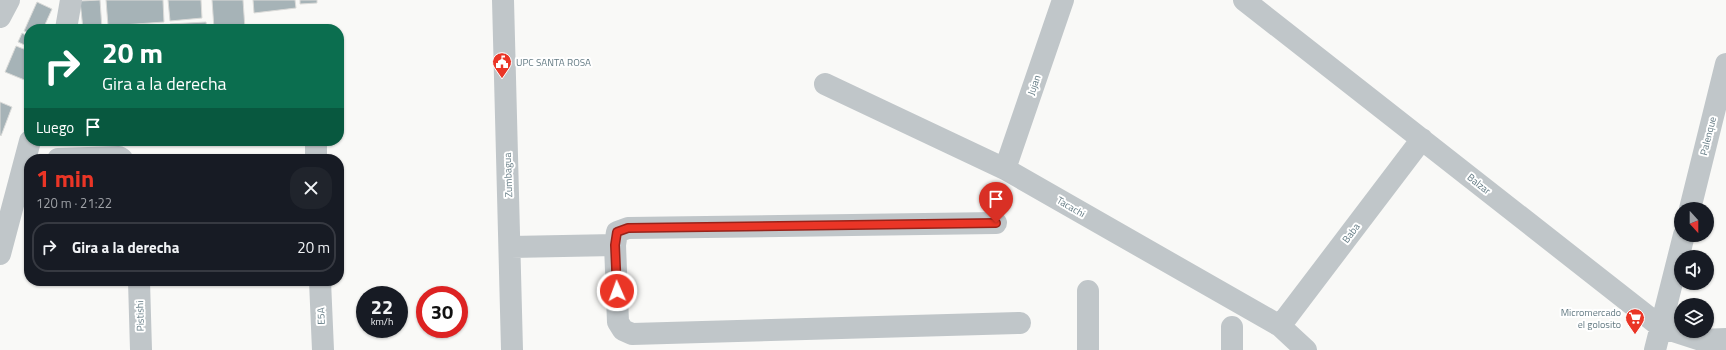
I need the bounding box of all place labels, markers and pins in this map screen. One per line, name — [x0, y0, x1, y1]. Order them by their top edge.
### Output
public building icon: UPC SANTA ROSA — [491, 51, 513, 79]
place label: UPC SANTA ROSA — [516, 55, 591, 70]
pin — [979, 182, 1013, 223]
place label: Micromercado el golosito — [1561, 305, 1621, 332]
supermarket icon: Micromercado el golosito — [1624, 307, 1646, 335]

